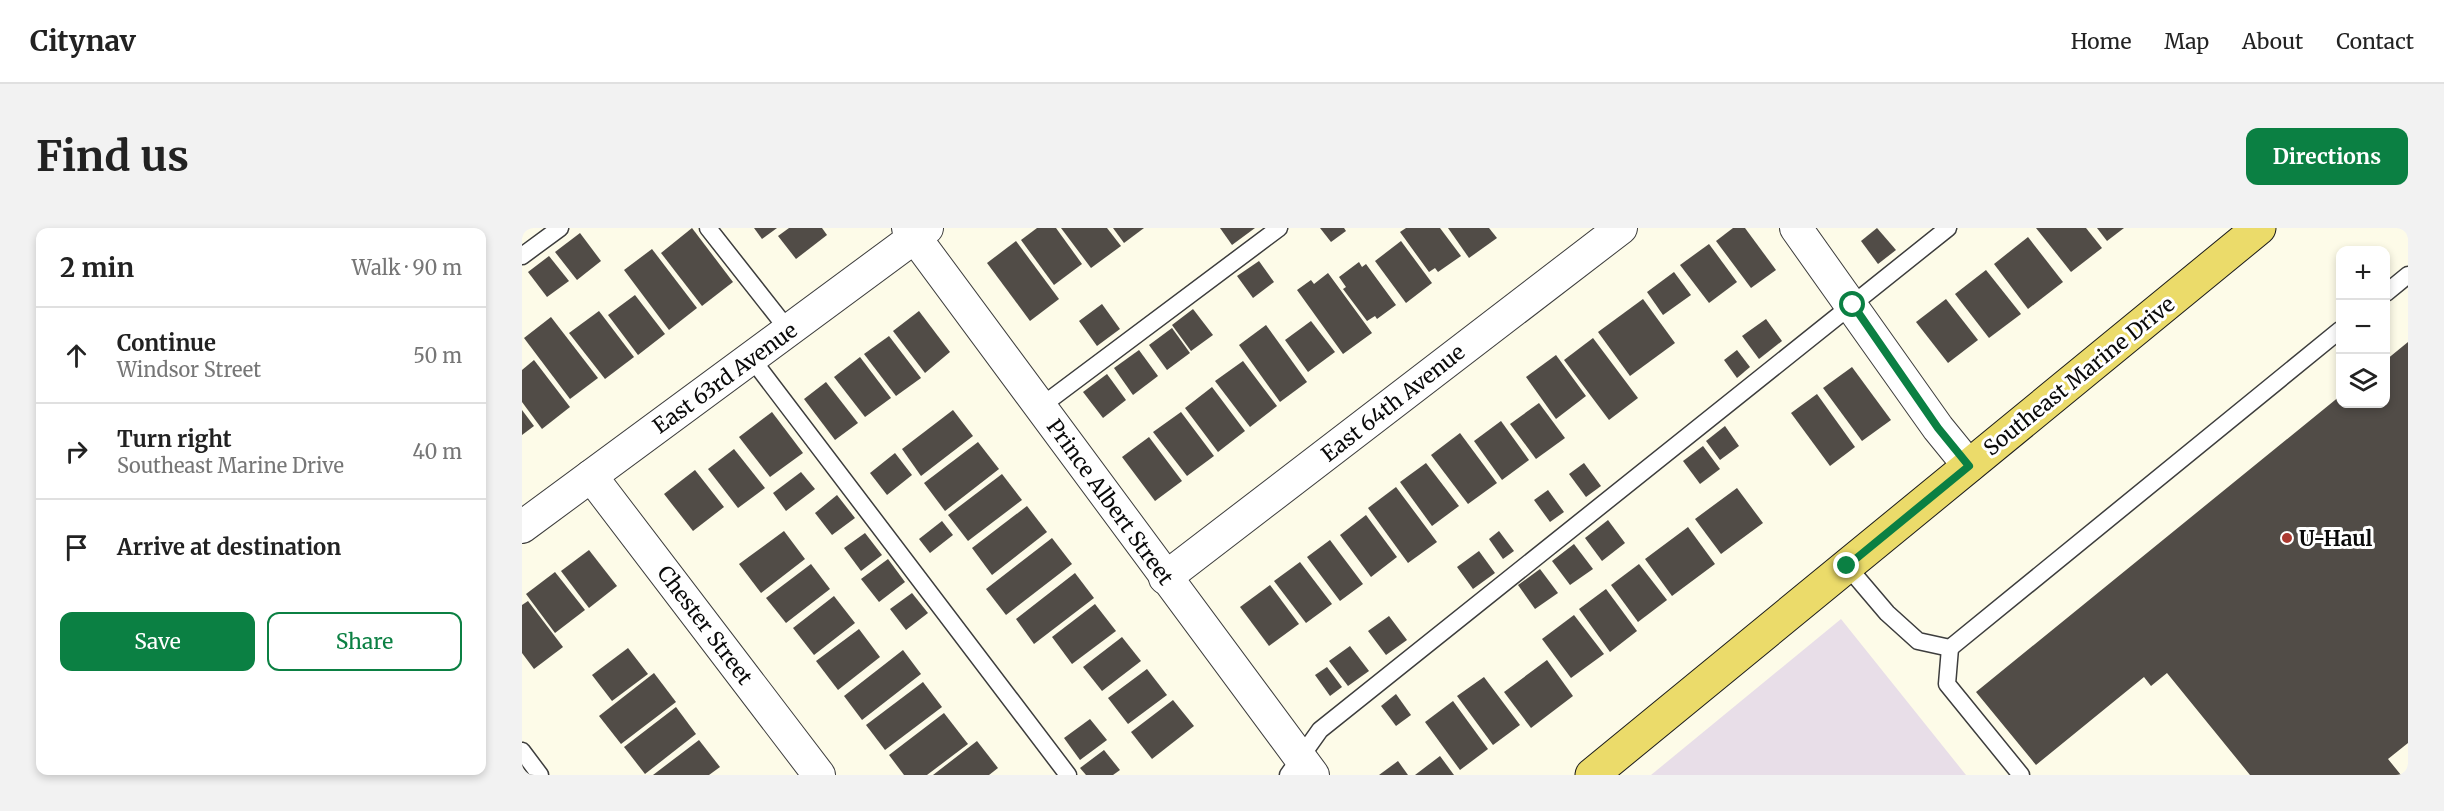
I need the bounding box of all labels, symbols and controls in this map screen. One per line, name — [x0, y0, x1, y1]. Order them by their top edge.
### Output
text: Citynav — [30, 23, 136, 59]
text: Home — [2071, 28, 2131, 55]
text: Map — [2164, 28, 2209, 55]
text: About — [2242, 28, 2303, 55]
text: Contact — [2336, 28, 2414, 55]
button: Directions — [2246, 128, 2408, 185]
text: Find us — [36, 130, 189, 182]
map controls — [2336, 246, 2390, 408]
button: + — [2336, 246, 2390, 300]
text: 2 min — [60, 251, 134, 284]
text: Walk · 90 m — [352, 255, 462, 280]
route start — [1839, 291, 1865, 317]
street label: Southeast Marine Drive — [1978, 291, 2180, 461]
button: − — [2336, 300, 2390, 354]
street label: East 63rd Avenue — [648, 317, 803, 439]
text: Continue — [117, 329, 216, 357]
icon: ahead — [60, 339, 93, 372]
street label: East 64th Avenue — [1316, 339, 1470, 467]
text: 50 m — [413, 343, 462, 368]
button: layers — [2336, 354, 2390, 408]
text: Windsor Street — [117, 357, 261, 382]
street label: Prince Albert Street — [1041, 414, 1179, 590]
text: Turn right — [117, 425, 231, 453]
icon: right — [60, 435, 93, 468]
text: 40 m — [412, 439, 462, 464]
text: Southeast Marine Drive — [117, 453, 344, 478]
place label: U-Haul — [2299, 525, 2373, 552]
icon: arrive — [60, 531, 93, 564]
marker: U-Haul — [2280, 531, 2294, 545]
text: Arrive at destination — [117, 533, 341, 561]
route end — [1833, 552, 1859, 578]
street label: Chester Street — [651, 560, 759, 690]
button: Save — [60, 612, 255, 671]
button: Share — [267, 612, 462, 671]

